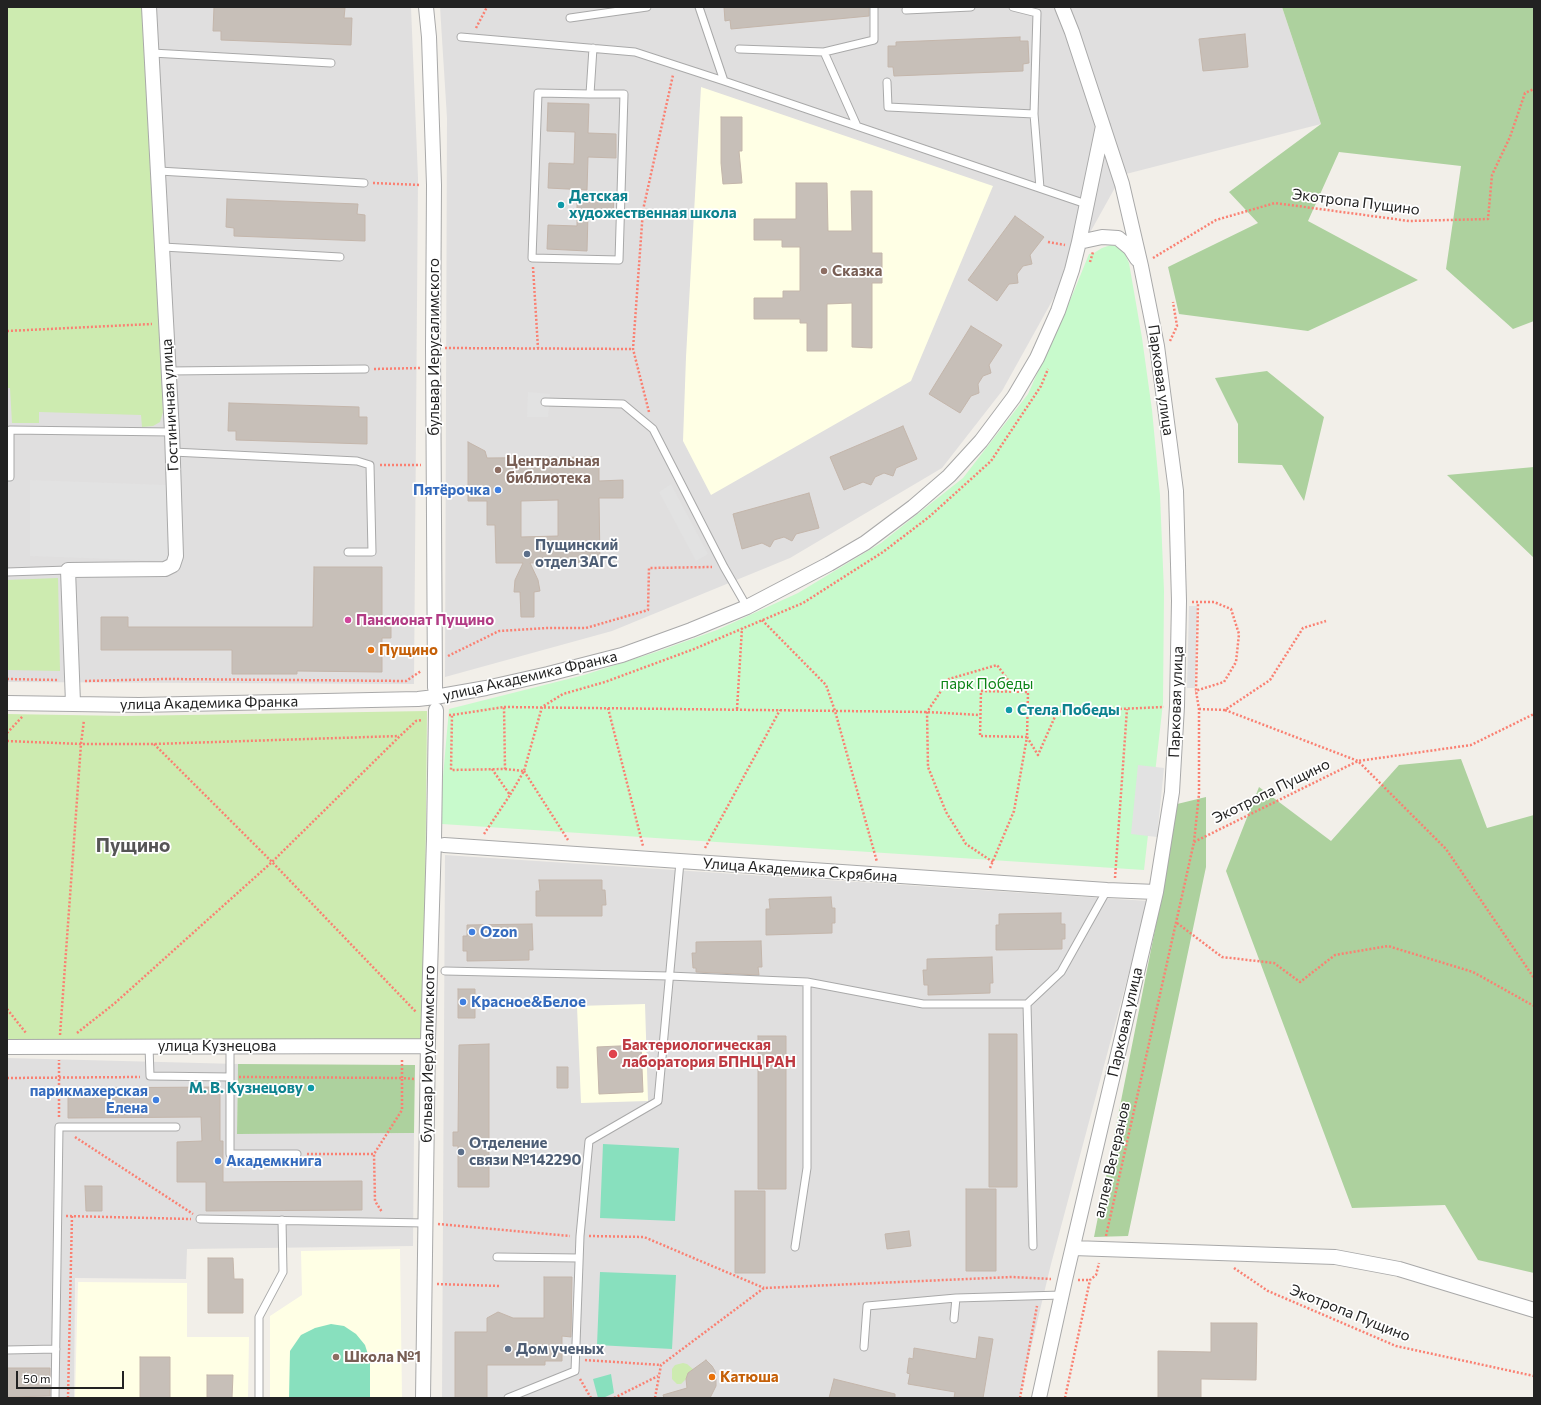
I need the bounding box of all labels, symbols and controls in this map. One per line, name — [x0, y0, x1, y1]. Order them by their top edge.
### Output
street label: Экотропа Пущино — [1291, 185, 1421, 219]
place label: Детская художественная школа — [569, 187, 736, 222]
marker: Детская художественная школа — [556, 200, 566, 210]
street label: бульвар Иерусалимского — [425, 258, 443, 436]
place label: Сказка — [832, 262, 882, 280]
marker: Сказка — [819, 266, 829, 276]
street label: Парковая улица — [1144, 323, 1178, 437]
street label: Гостиничная улица — [158, 338, 182, 472]
place label: Центральная библиотека — [506, 452, 600, 487]
marker: Центральная библиотека — [493, 465, 503, 475]
place label: Пятёрочка — [413, 481, 490, 499]
marker: Пятёрочка — [493, 485, 503, 495]
place label: Пущинский отдел ЗАГС — [535, 536, 618, 571]
marker: Пущинский отдел ЗАГС — [522, 549, 532, 559]
place label: Пансионат Пущино — [356, 611, 494, 629]
marker: Пансионат Пущино — [343, 615, 353, 625]
place label: Пущино — [379, 641, 438, 659]
marker: Пущино — [366, 645, 376, 655]
street label: Парковая улица — [1165, 646, 1187, 758]
street label: улица Академика Франка — [441, 647, 619, 705]
park label: парк Победы — [941, 675, 1033, 693]
street label: улица Академика Франка — [120, 692, 298, 714]
place label: Стела Победы — [1017, 701, 1120, 719]
marker: Стела Победы — [1004, 705, 1014, 715]
street label: Экотропа Пущино — [1209, 755, 1333, 827]
district label: Пущино — [96, 835, 170, 857]
street label: Улица Академика Скрябина — [702, 854, 898, 886]
place label: Ozon — [480, 923, 518, 941]
marker: Ozon — [467, 927, 477, 937]
street label: бульвар Иерусалимского — [417, 965, 439, 1143]
street label: Парковая улица — [1104, 965, 1146, 1079]
place label: Красное&Белое — [471, 993, 586, 1011]
marker: Красное&Белое — [458, 997, 468, 1007]
place label: Бактериологическая лаборатория БПНЦ РАН — [622, 1036, 796, 1071]
street label: улица Кузнецова — [158, 1037, 276, 1055]
marker: Бактериологическая лаборатория БПНЦ РАН — [607, 1048, 619, 1060]
place label: М. В. Кузнецову — [189, 1079, 303, 1097]
place label: парикмахерская Елена — [30, 1082, 148, 1117]
marker: М. В. Кузнецову — [306, 1083, 316, 1093]
marker: парикмахерская Елена — [151, 1095, 161, 1105]
street label: аллея Ветеранов — [1090, 1100, 1134, 1220]
place label: Отделение связи №142290 — [469, 1134, 582, 1169]
marker: Отделение связи №142290 — [456, 1147, 466, 1157]
place label: Академкнига — [226, 1152, 322, 1170]
marker: Академкнига — [213, 1156, 223, 1166]
street label: Экотропа Пущино — [1287, 1281, 1413, 1345]
place label: Дом ученых — [516, 1340, 604, 1358]
marker: Дом ученых — [503, 1344, 513, 1354]
place label: Школа №1 — [344, 1348, 421, 1366]
marker: Школа №1 — [331, 1352, 341, 1362]
scale bar — [18, 1363, 126, 1389]
place label: Катюша — [720, 1368, 779, 1386]
text: 50 m — [23, 1371, 51, 1385]
marker: Катюша — [707, 1372, 717, 1382]

